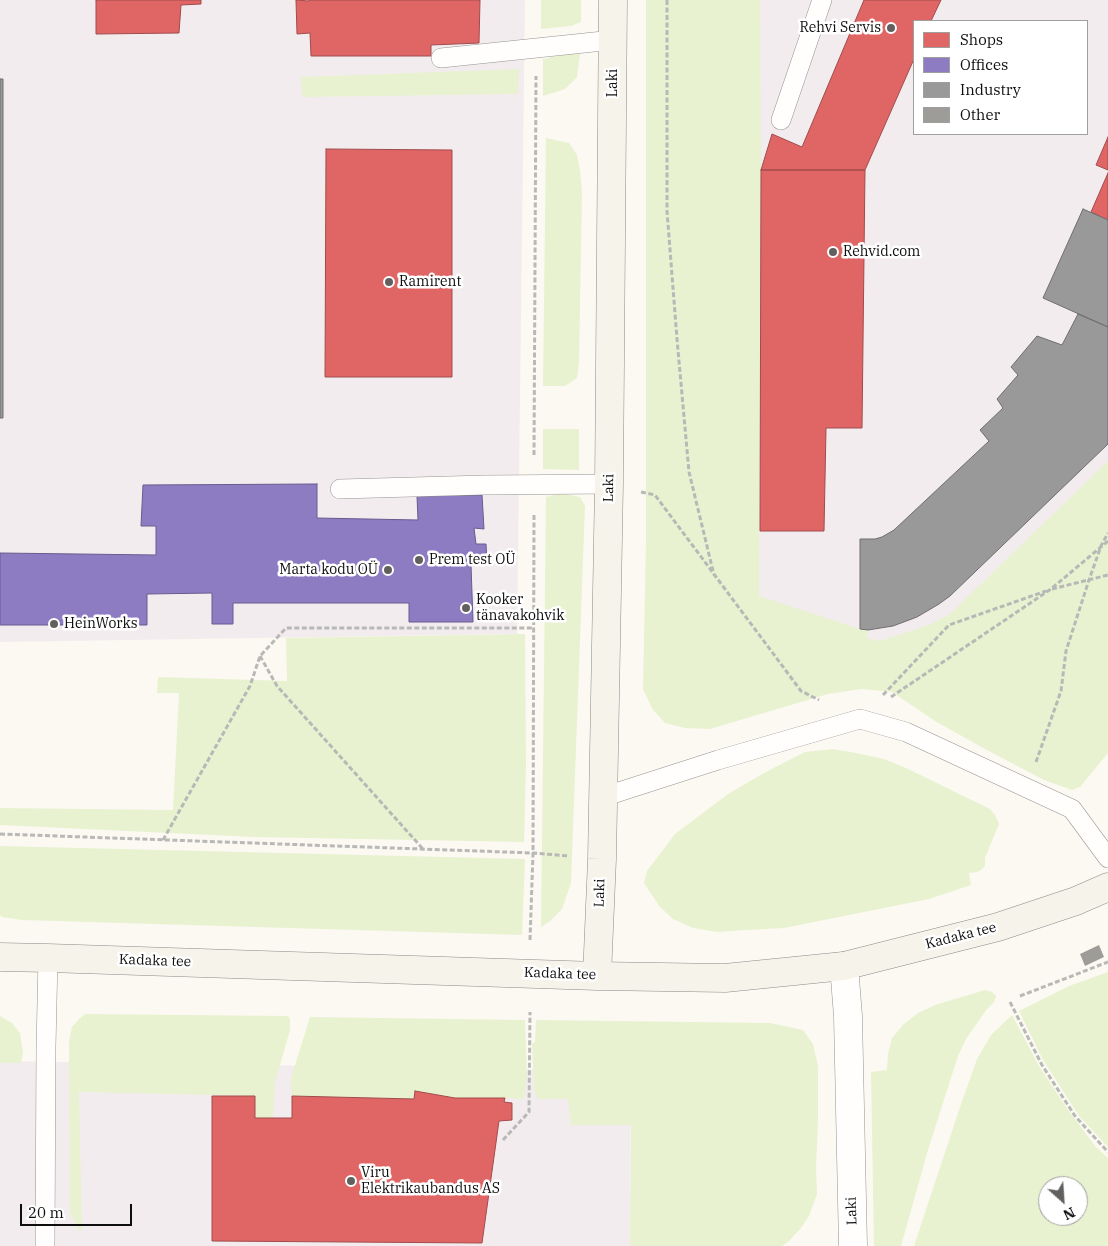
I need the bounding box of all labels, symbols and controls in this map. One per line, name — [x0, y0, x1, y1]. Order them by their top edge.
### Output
place label: Rehvi Servis — [800, 20, 881, 36]
legend — [913, 20, 1088, 135]
marker: Rehvi Servis — [885, 22, 897, 34]
text: Shops — [960, 30, 1003, 49]
text: Offices — [960, 55, 1008, 74]
street label: Laki — [605, 69, 621, 97]
text: Industry — [960, 80, 1021, 99]
text: Other — [960, 105, 1000, 124]
place label: Rehvid.com — [843, 244, 920, 260]
marker: Rehvid.com — [827, 246, 839, 258]
place label: Ramirent — [399, 274, 461, 290]
marker: Ramirent — [383, 276, 395, 288]
street label: Laki — [600, 474, 618, 502]
place label: Prem test OÜ — [429, 552, 516, 568]
marker: Prem test OÜ — [413, 554, 425, 566]
place label: Marta kodu OÜ — [279, 562, 378, 578]
marker: Marta kodu OÜ — [382, 564, 394, 576]
place label: Kooker tänavakohvik — [476, 592, 564, 624]
marker: Kooker tänavakohvik — [460, 602, 472, 614]
place label: HeinWorks — [64, 616, 138, 632]
marker: HeinWorks — [48, 618, 60, 630]
street label: Laki — [591, 878, 609, 908]
street label: Kadaka tee — [924, 919, 998, 953]
street label: Kadaka tee — [118, 951, 192, 971]
street label: Kadaka tee — [523, 964, 597, 984]
place label: Viru Elektrikaubandus AS — [361, 1165, 500, 1198]
marker: Viru Elektrikaubandus AS — [345, 1175, 357, 1187]
north arrow — [1038, 1176, 1088, 1226]
scale bar — [22, 1194, 135, 1226]
street label: Laki — [843, 1196, 861, 1226]
text: 20 m — [28, 1203, 64, 1222]
text: N — [1060, 1203, 1078, 1224]

